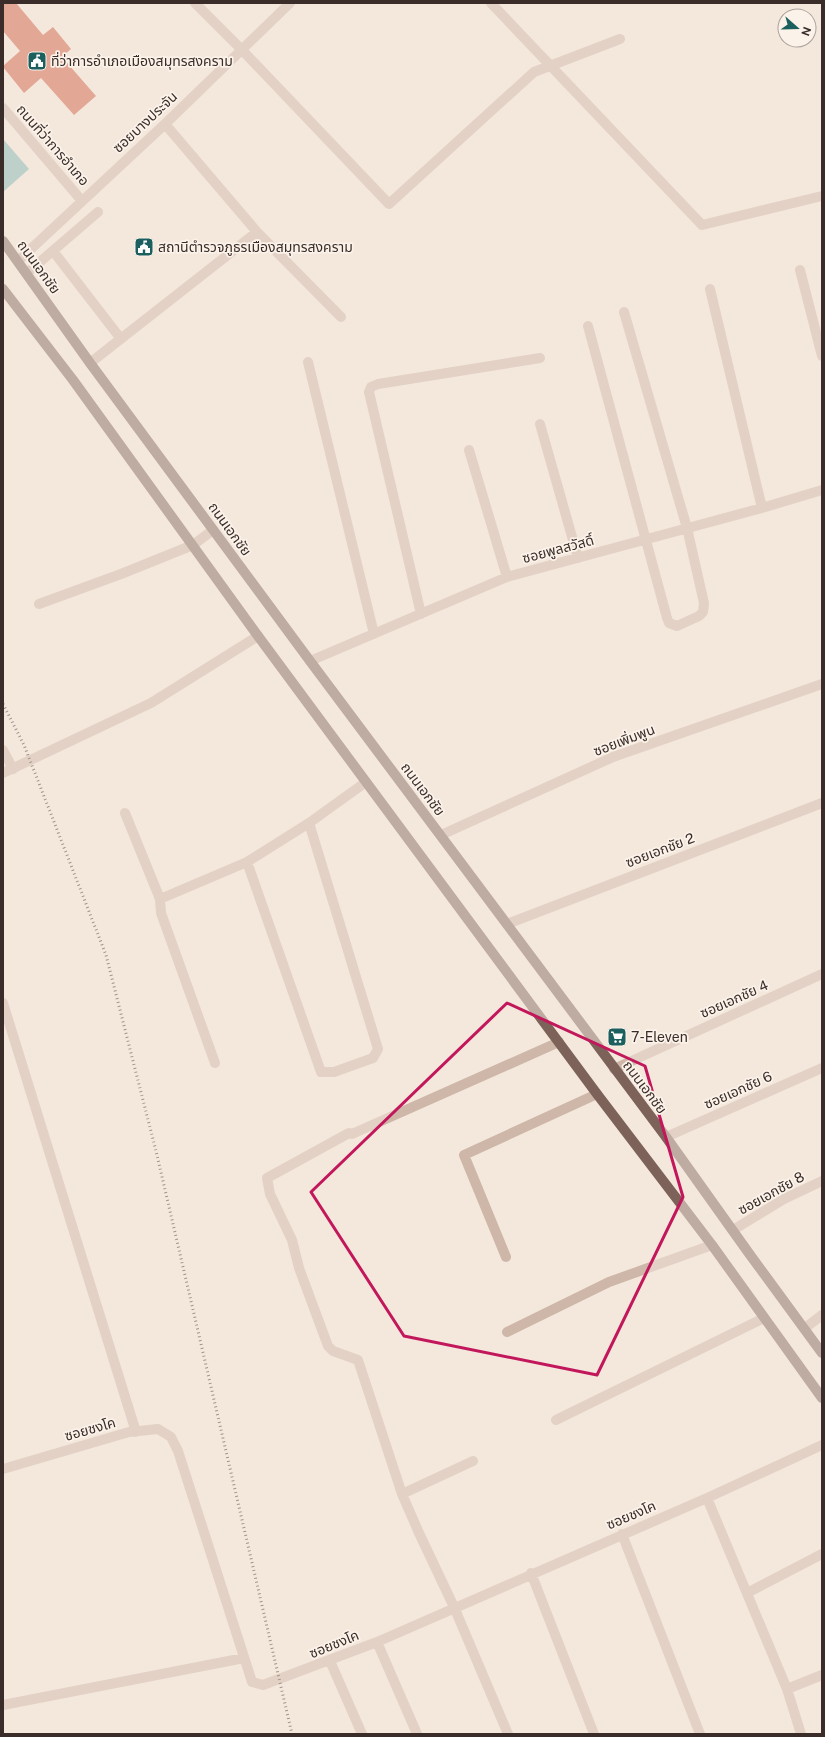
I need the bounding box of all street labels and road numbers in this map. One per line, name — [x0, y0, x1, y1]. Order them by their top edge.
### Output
street label: ซอยบางประจัน — [110, 88, 180, 156]
street label: ถนนที่ว่าการอำเภอ — [14, 100, 94, 189]
street label: ถนนเอกชัย — [14, 237, 64, 297]
street label: ถนนเอกชัย — [205, 499, 255, 559]
street label: ซอยพูลสวัสดิ์ — [520, 532, 596, 567]
street label: ซอยเพิ่มพูน — [591, 720, 657, 760]
street label: ถนนเอกชัย — [398, 759, 448, 819]
street label: ซอยเอกชัย 2 — [623, 830, 697, 870]
street label: ซอยเอกชัย 4 — [698, 977, 771, 1021]
street label: ถนนเอกชัย — [620, 1057, 670, 1117]
street label: ซอยเอกชัย 6 — [702, 1068, 775, 1112]
street label: ซอยเอกชัย 8 — [735, 1168, 807, 1218]
street label: ซอยชงโค — [63, 1414, 117, 1444]
street label: ซอยชงโค — [604, 1497, 658, 1533]
street label: ซอยชงโค — [307, 1627, 361, 1661]

